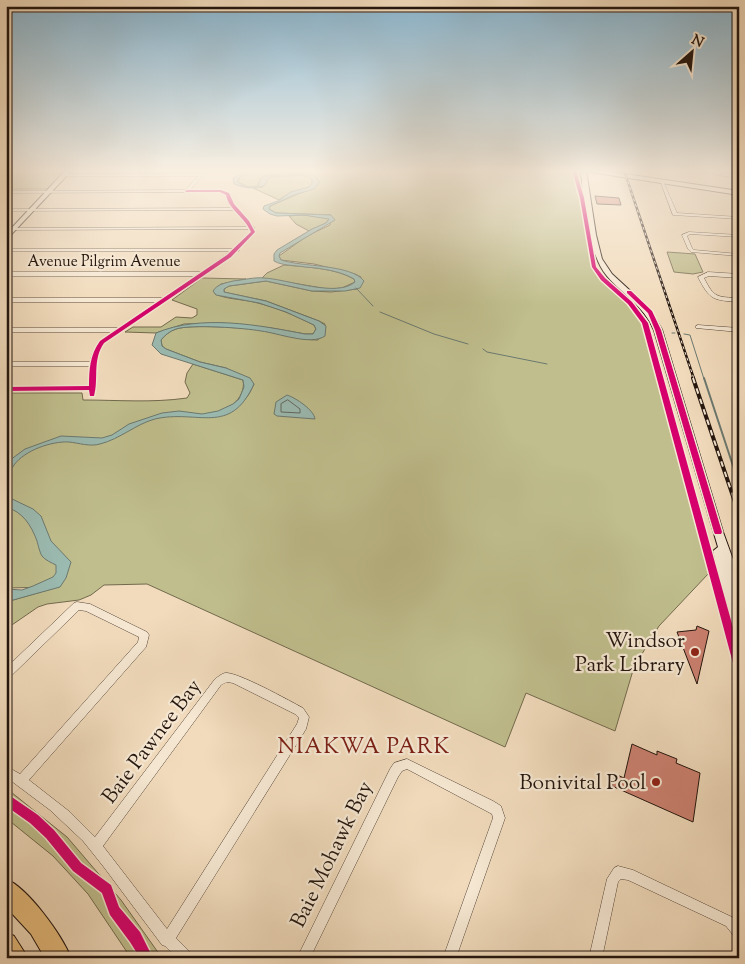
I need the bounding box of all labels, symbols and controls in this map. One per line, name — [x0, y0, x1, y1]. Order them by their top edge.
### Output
north arrow — [668, 28, 718, 78]
text: N — [687, 31, 707, 54]
street label: Avenue Pilgrim Avenue — [28, 252, 180, 273]
place label: Windsor Park Library — [575, 627, 686, 681]
marker: Windsor Park Library — [689, 646, 701, 658]
street label: Baie Pawnee Bay — [96, 673, 210, 811]
district label: NIAKWA PARK — [278, 732, 450, 764]
place label: Bonivital Pool — [519, 769, 646, 799]
street label: Baie Mohawk Bay — [284, 776, 382, 933]
marker: Bonivital Pool — [650, 776, 662, 788]

